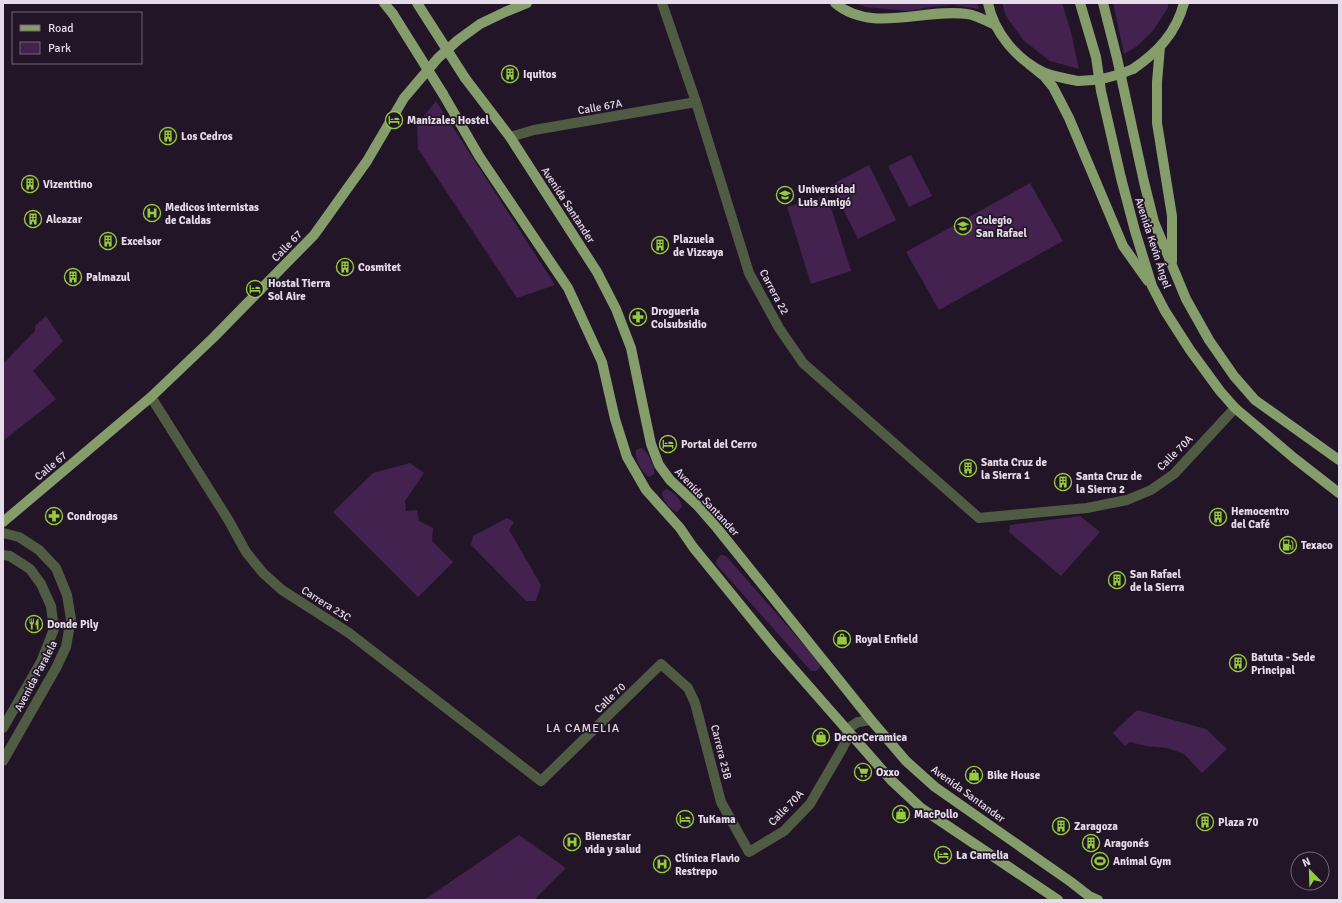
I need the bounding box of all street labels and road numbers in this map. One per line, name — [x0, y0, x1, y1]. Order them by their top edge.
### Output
street label: Calle 67A — [577, 97, 624, 117]
street label: Avenida Santander — [539, 164, 597, 246]
street label: Avenida Kevin Ángel — [1132, 195, 1175, 290]
street label: Calle 67 — [269, 228, 305, 264]
street label: Carrera 22 — [757, 267, 791, 317]
street label: Calle 70A — [1155, 432, 1196, 473]
street label: Calle 67 — [32, 449, 70, 483]
street label: Avenida Santander — [672, 465, 742, 539]
street label: Carrera 23C — [299, 584, 354, 625]
street label: Avenida Paralela — [12, 638, 60, 714]
street label: Calle 70 — [592, 680, 628, 716]
street label: Carrera 23B — [708, 723, 734, 781]
street label: Avenida Santander — [928, 763, 1008, 825]
street label: Calle 70A — [766, 787, 806, 829]

